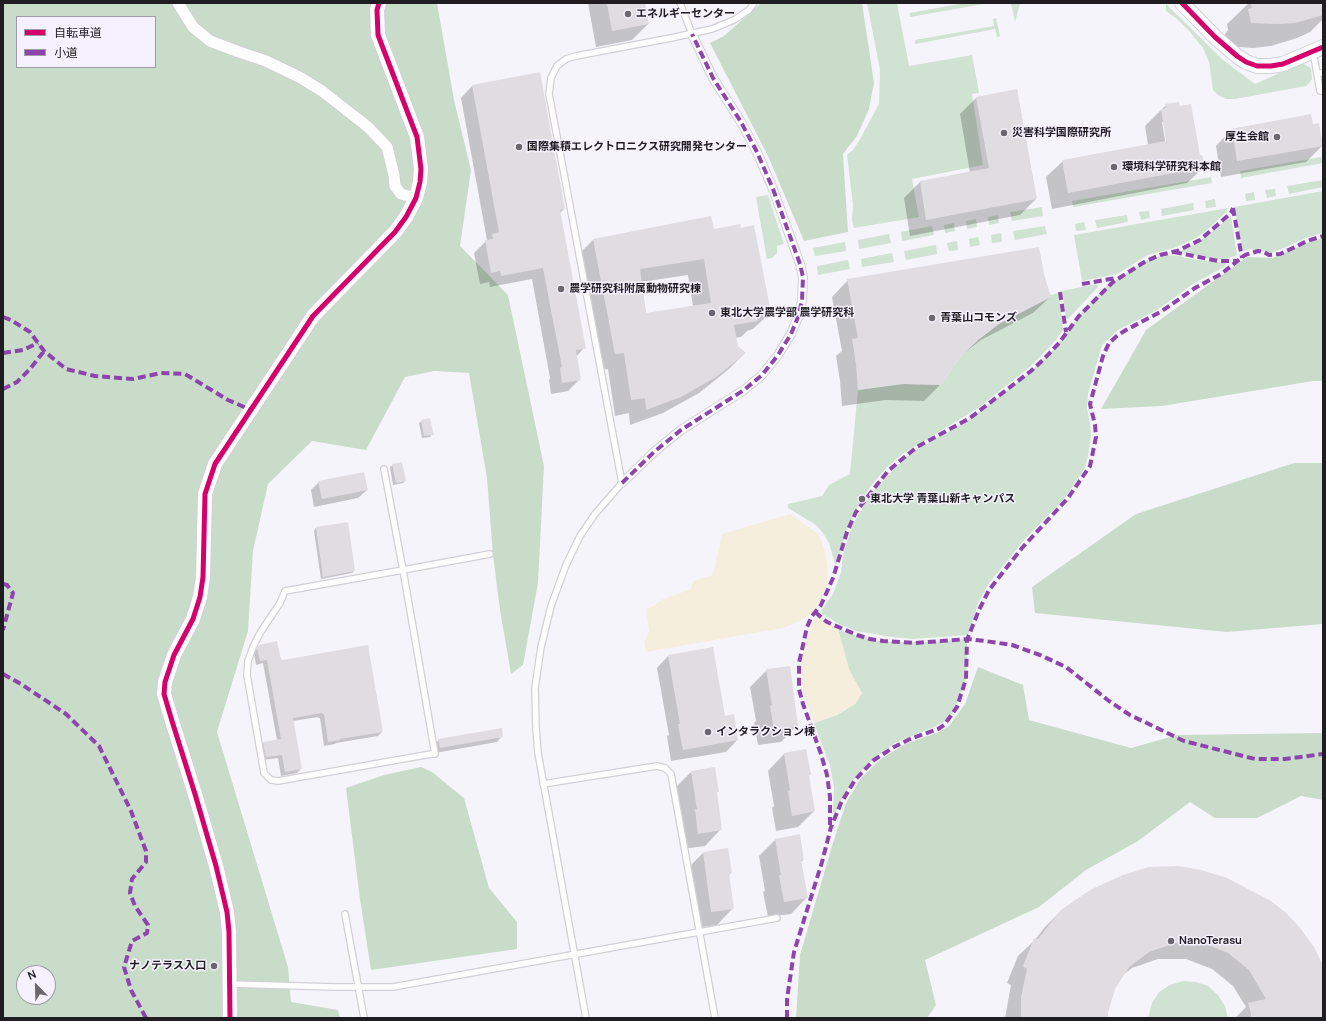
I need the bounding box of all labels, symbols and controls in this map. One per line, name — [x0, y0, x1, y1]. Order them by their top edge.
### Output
place label: エネルギーセンター — [636, 7, 735, 21]
marker: エネルギーセンター — [623, 9, 633, 19]
legend — [16, 16, 156, 68]
text: 自転車道 — [54, 24, 102, 41]
text: 小道 — [54, 44, 78, 61]
place label: 災害科学国際研究所 — [1012, 126, 1111, 140]
marker: 災害科学国際研究所 — [999, 128, 1009, 138]
place label: 厚生会館 — [1225, 130, 1269, 144]
marker: 厚生会館 — [1272, 132, 1282, 142]
place label: 国際集積エレクトロニクス研究開発センター — [527, 140, 747, 154]
marker: 国際集積エレクトロニクス研究開発センター — [514, 142, 524, 152]
place label: 環境科学研究科本館 — [1122, 160, 1221, 174]
marker: 環境科学研究科本館 — [1109, 162, 1119, 172]
place label: 農学研究科附属動物研究棟 — [569, 282, 701, 296]
marker: 農学研究科附属動物研究棟 — [556, 284, 566, 294]
place label: 東北大学農学部 農学研究科 — [720, 306, 854, 320]
marker: 東北大学農学部 農学研究科 — [707, 308, 717, 318]
place label: 青葉山コモンズ — [940, 311, 1017, 325]
marker: 青葉山コモンズ — [927, 313, 937, 323]
place label: 東北大学 青葉山新キャンパス — [870, 492, 1015, 506]
marker: 東北大学 青葉山新キャンパス — [857, 494, 867, 504]
place label: インタラクション棟 — [716, 725, 815, 739]
marker: インタラクション棟 — [703, 727, 713, 737]
place label: NanoTerasu — [1179, 934, 1242, 948]
marker: NanoTerasu — [1166, 936, 1176, 946]
place label: ナノテラス入口 — [129, 959, 206, 973]
marker: ナノテラス入口 — [209, 961, 219, 971]
north arrow — [16, 965, 56, 1005]
text: N — [25, 966, 38, 983]

